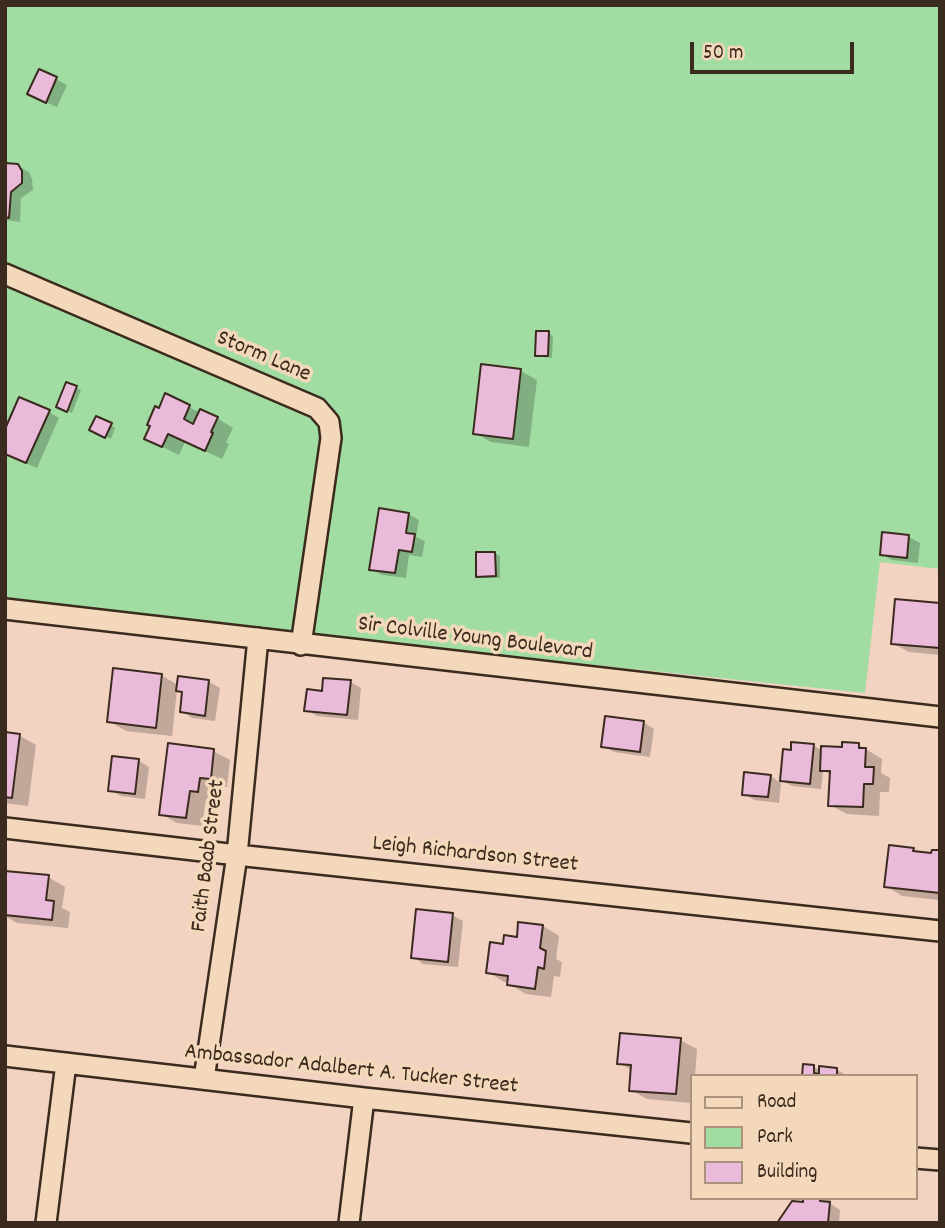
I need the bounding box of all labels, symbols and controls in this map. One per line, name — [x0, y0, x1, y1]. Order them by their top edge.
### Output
scale bar — [693, 28, 858, 72]
text: 50 m — [703, 39, 743, 69]
street label: Storm Lane — [212, 326, 314, 390]
street label: Sir Colville Young Boulevard — [356, 612, 594, 668]
street label: Faith Baab Street — [187, 778, 233, 934]
street label: Leigh Richardson Street — [371, 831, 579, 881]
street label: Ambassador Adalbert A. Tucker Street — [183, 1040, 519, 1102]
legend — [690, 1074, 917, 1200]
text: Road — [757, 1088, 796, 1118]
text: Park — [757, 1123, 793, 1153]
text: Building — [757, 1158, 817, 1188]

